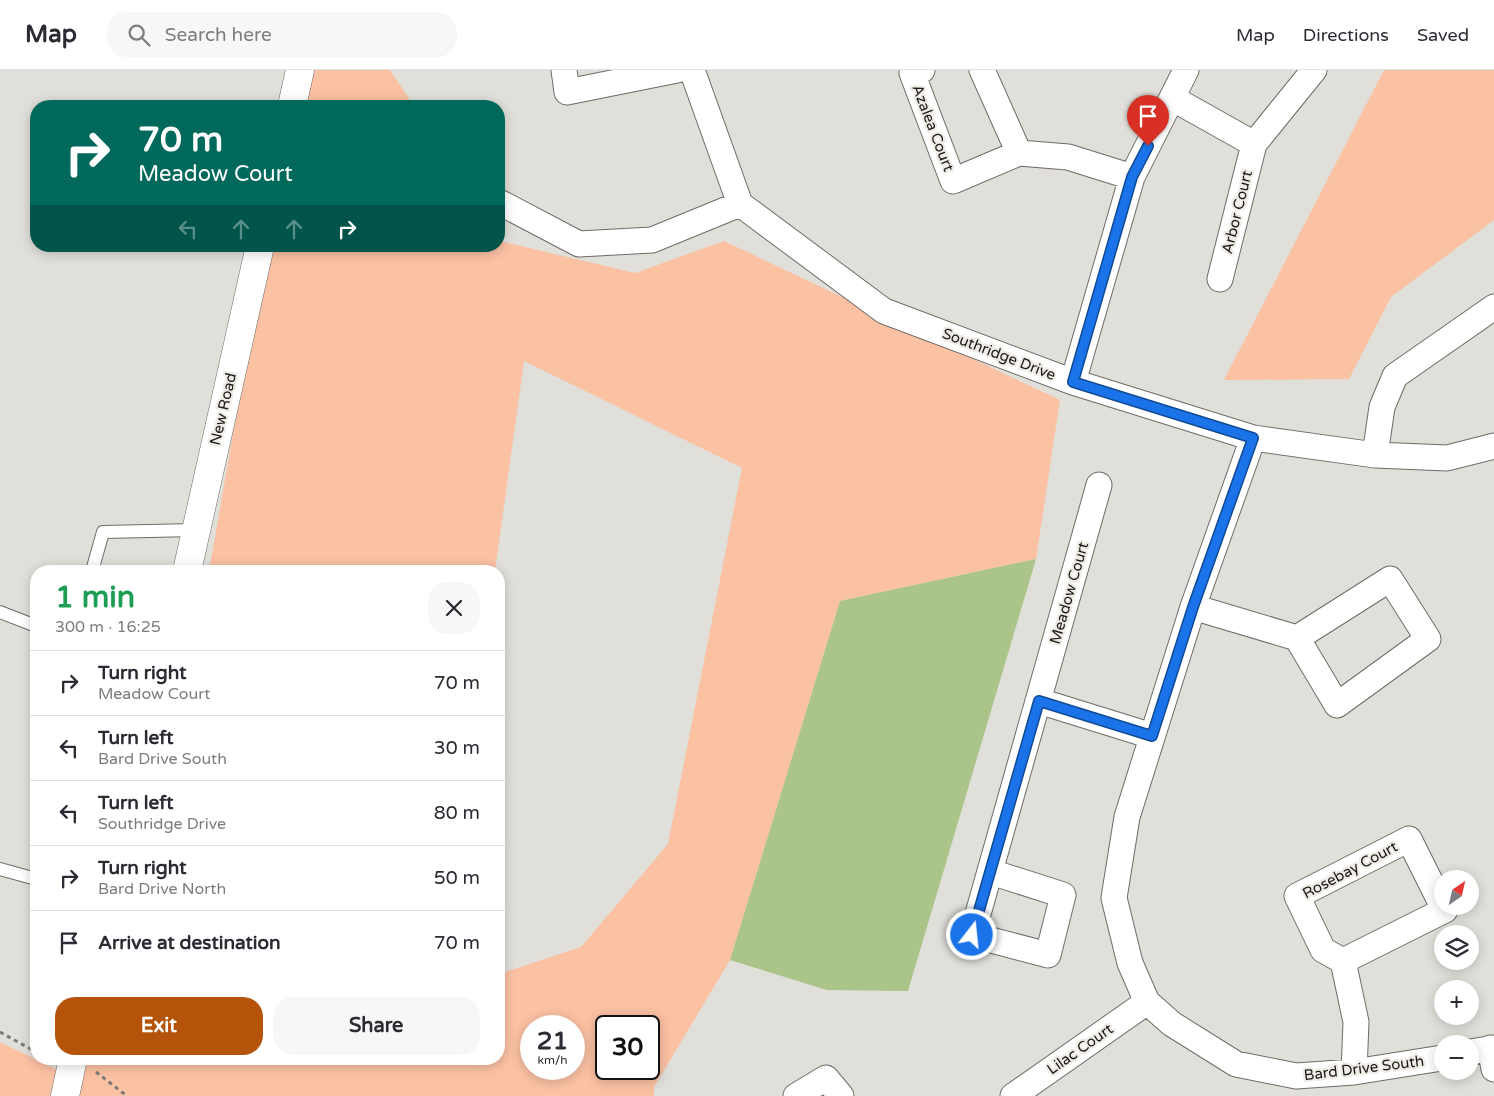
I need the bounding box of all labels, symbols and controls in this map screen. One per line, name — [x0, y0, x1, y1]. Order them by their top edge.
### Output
search box — [107, 12, 457, 57]
text: Map — [25, 20, 77, 49]
icon: search — [125, 21, 153, 49]
text: Search here — [165, 24, 272, 46]
text: Map — [1236, 24, 1275, 46]
text: Directions — [1303, 24, 1389, 46]
text: Saved — [1417, 24, 1469, 46]
street label: Azalea Court — [908, 82, 958, 174]
pin — [1127, 95, 1169, 146]
icon: arrive — [1134, 102, 1162, 130]
text: 70 m — [138, 119, 223, 161]
icon: right — [55, 120, 120, 185]
text: Meadow Court — [138, 161, 293, 187]
street label: Arbor Court — [1218, 168, 1256, 255]
icon: left — [174, 215, 202, 243]
icon: ahead — [227, 215, 255, 243]
icon: ahead — [280, 215, 308, 243]
icon: right — [333, 215, 361, 243]
street label: Southridge Drive — [940, 324, 1058, 384]
street label: New Road — [206, 371, 240, 447]
street label: Meadow Court — [1046, 540, 1092, 646]
text: 1 min — [55, 579, 135, 616]
button: close — [428, 582, 480, 634]
text: 300 m · 16:25 — [55, 617, 161, 637]
text: Turn right — [98, 662, 186, 684]
icon: right — [55, 669, 83, 697]
text: 70 m — [434, 672, 480, 694]
text: Meadow Court — [98, 684, 210, 704]
text: Turn left — [98, 727, 174, 749]
icon: left — [55, 734, 83, 762]
text: 30 m — [434, 737, 480, 759]
text: Bard Drive South — [98, 749, 227, 769]
text: Turn left — [98, 792, 174, 814]
icon: left — [55, 799, 83, 827]
text: 80 m — [434, 802, 480, 824]
text: Southridge Drive — [98, 814, 226, 834]
street label: Rosebay Court — [1299, 837, 1401, 903]
text: Turn right — [98, 857, 186, 879]
icon: right — [55, 864, 83, 892]
text: 50 m — [434, 867, 480, 889]
north arrow — [1434, 870, 1479, 915]
map controls — [1434, 870, 1479, 1080]
text: Bard Drive North — [98, 879, 226, 899]
position arrow — [945, 908, 997, 960]
button: layers — [1434, 925, 1479, 970]
icon: arrive — [55, 929, 83, 957]
text: Arrive at destination — [98, 932, 281, 954]
text: 70 m — [434, 932, 480, 954]
button: + — [1434, 980, 1479, 1025]
button: Exit — [55, 997, 263, 1055]
button: Share — [273, 997, 480, 1055]
speed limit sign: 30 — [595, 1015, 660, 1080]
street label: Lilac Court — [1044, 1020, 1117, 1078]
text: 21 — [537, 1026, 568, 1056]
button: − — [1434, 1035, 1479, 1080]
street label: Bard Drive South — [1303, 1052, 1425, 1084]
text: km/h — [537, 1053, 568, 1067]

